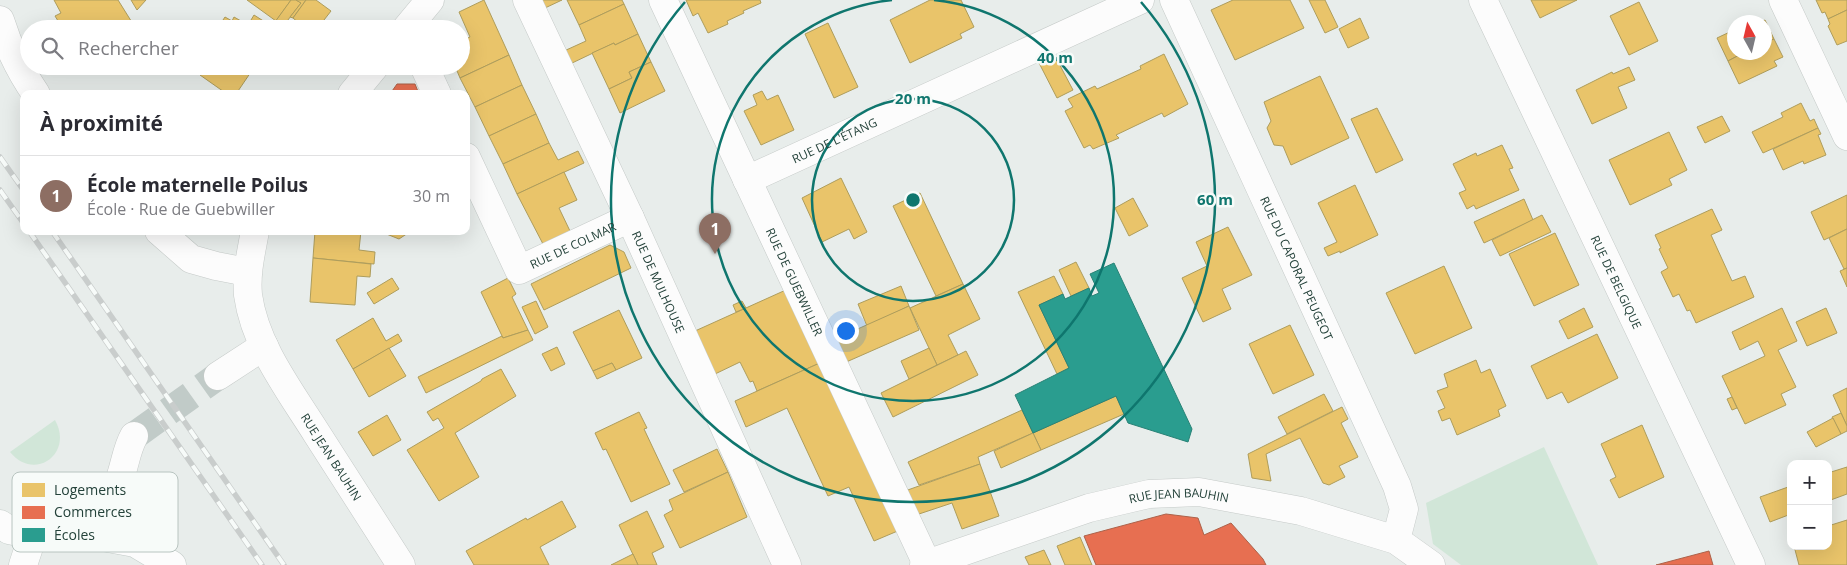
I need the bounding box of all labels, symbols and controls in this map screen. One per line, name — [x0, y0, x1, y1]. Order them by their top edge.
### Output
north arrow — [1727, 15, 1772, 60]
search box — [20, 20, 470, 75]
icon: search — [38, 34, 66, 62]
text: Rechercher — [78, 35, 179, 61]
text: 40 m — [1037, 47, 1073, 67]
text: 20 m — [895, 88, 931, 108]
text: À proximité — [40, 109, 163, 137]
street label: RUE DE L'ÉTANG — [789, 113, 880, 167]
text: École maternelle Poilus — [87, 172, 308, 198]
text: 1 — [51, 185, 61, 207]
text: 30 m — [413, 185, 450, 207]
text: 60 m — [1197, 189, 1233, 209]
centre of rings — [904, 191, 922, 209]
street label: RUE DU CAPORAL PEUGEOT — [1257, 193, 1338, 343]
text: École · Rue de Guebwiller — [87, 198, 275, 220]
pin: 1 — [699, 213, 731, 254]
street label: RUE DE COLMAR — [527, 217, 619, 272]
street label: RUE DE GUEBWILLER — [762, 225, 828, 339]
street label: RUE DE MULHOUSE — [628, 228, 689, 336]
street label: RUE DE BELGIQUE — [1587, 232, 1646, 332]
your location — [833, 318, 859, 344]
street label: RUE JEAN BAUHIN — [297, 410, 366, 504]
map controls — [1787, 460, 1832, 550]
button: + — [1787, 460, 1832, 505]
legend — [12, 472, 178, 552]
text: Logements — [54, 480, 127, 499]
street label: RUE JEAN BAUHIN — [1127, 483, 1230, 507]
text: Commerces — [54, 502, 132, 521]
button: − — [1787, 505, 1832, 550]
text: Écoles — [54, 525, 95, 544]

